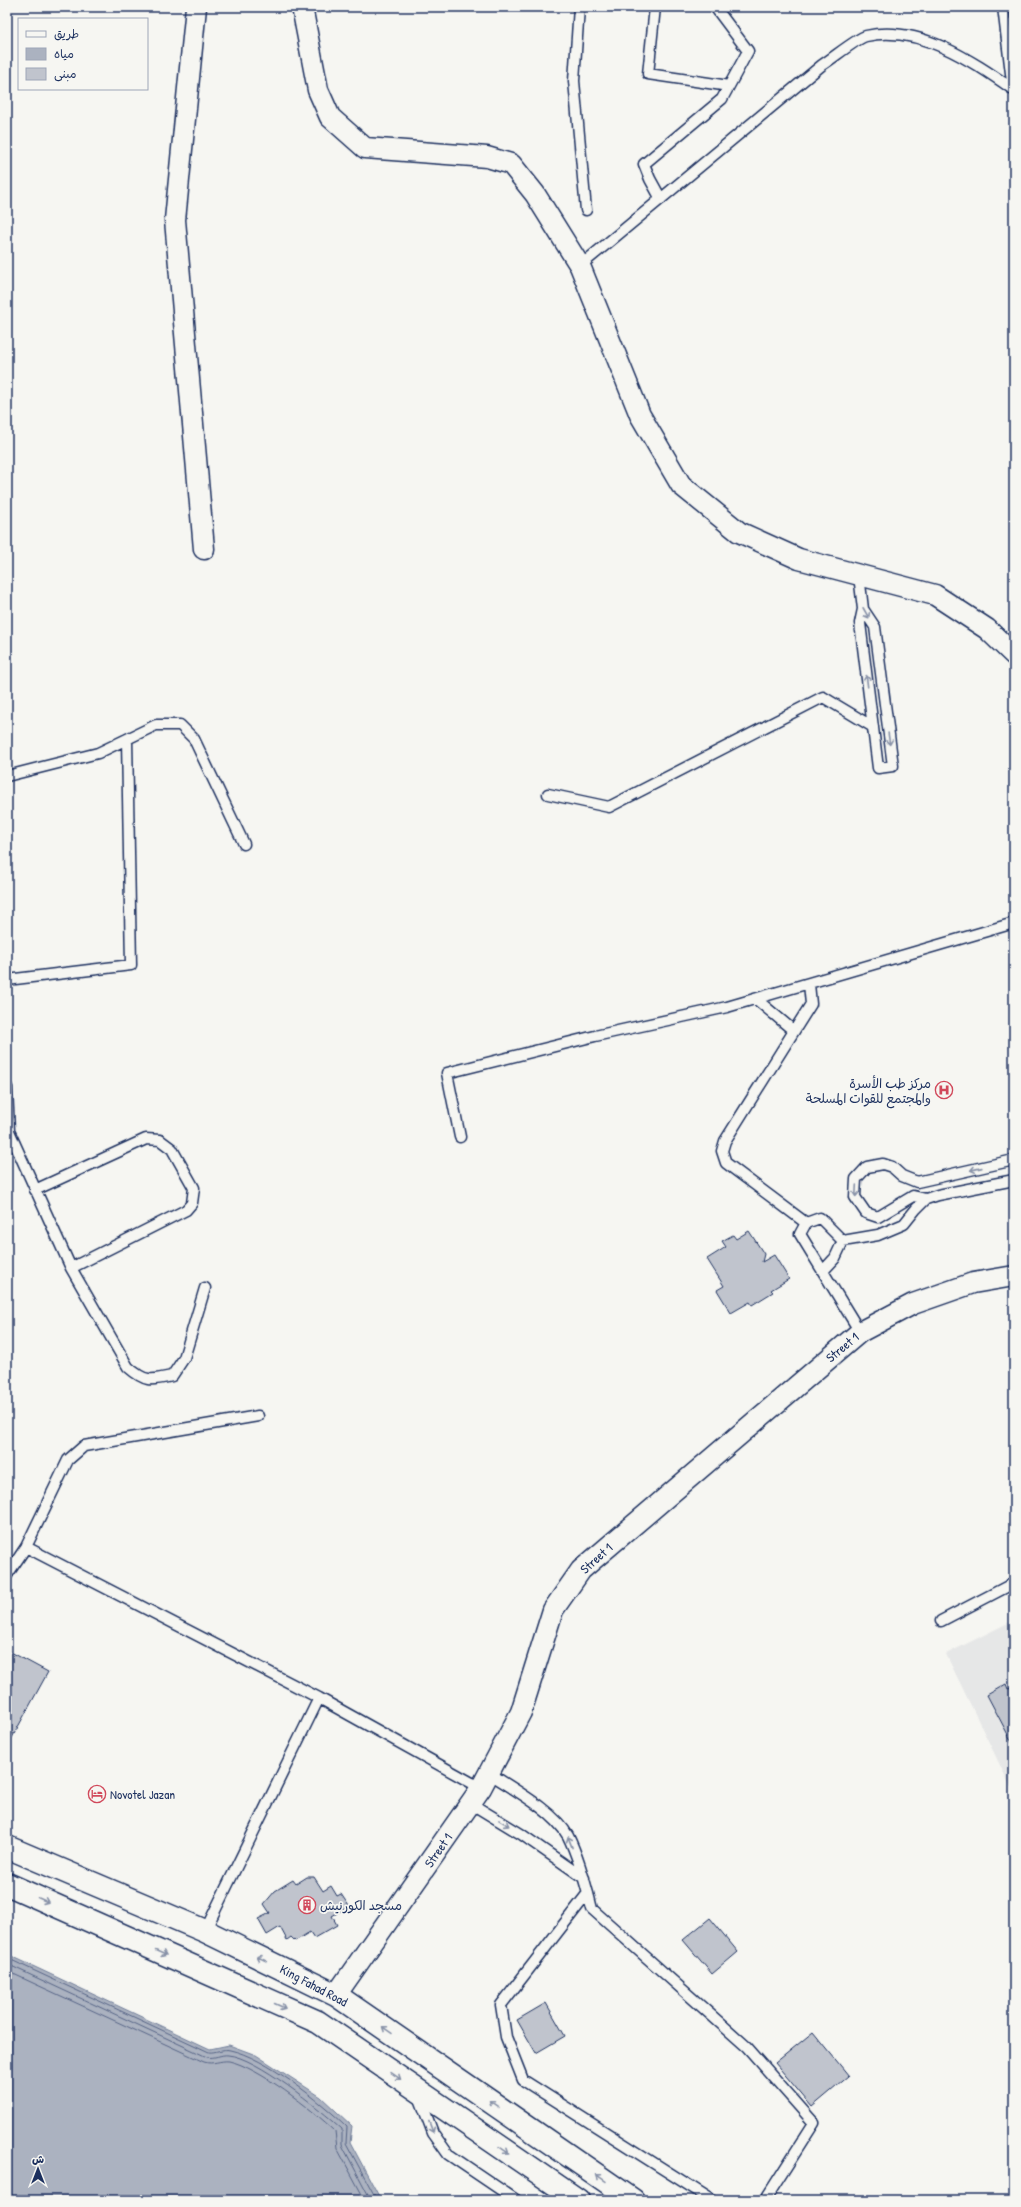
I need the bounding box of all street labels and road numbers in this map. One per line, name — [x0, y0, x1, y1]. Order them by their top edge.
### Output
street label: Street 1 — [822, 1328, 863, 1366]
street label: Street 1 — [576, 1538, 616, 1577]
street label: Street 1 — [420, 1829, 456, 1871]
street label: King Fahad Road — [277, 1960, 351, 2010]

